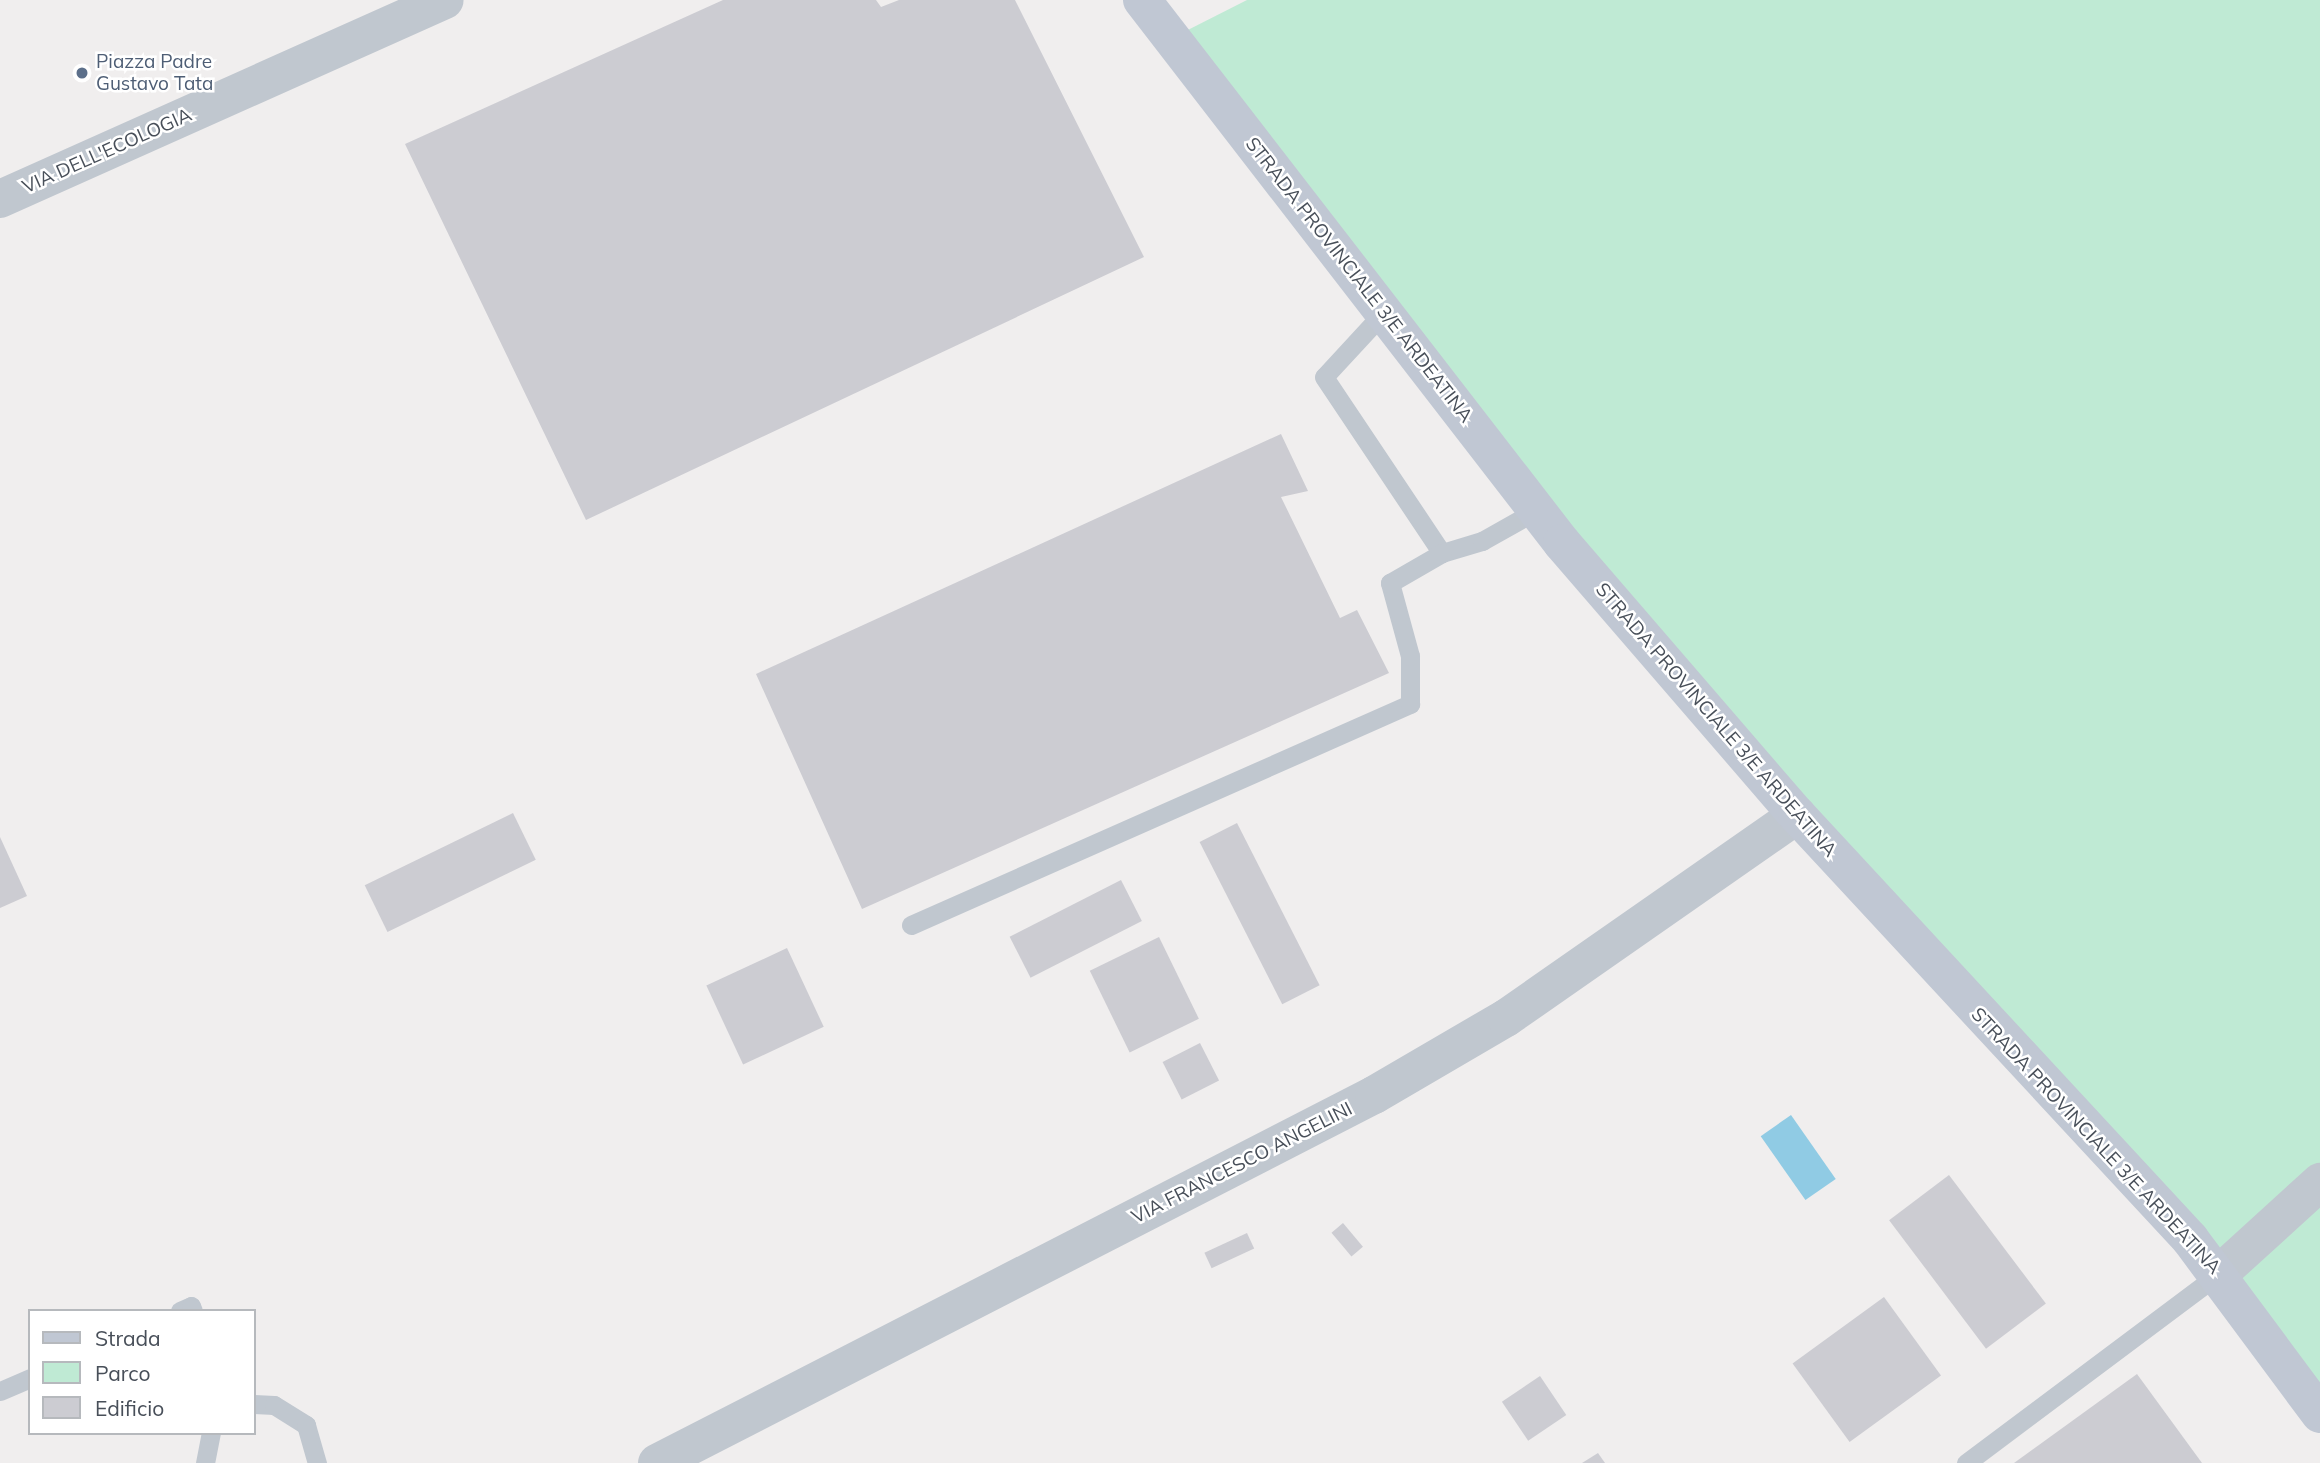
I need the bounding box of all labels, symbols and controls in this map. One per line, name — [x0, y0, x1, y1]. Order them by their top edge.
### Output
place label: Piazza Padre Gustavo Tata — [96, 51, 213, 95]
marker: Piazza Padre Gustavo Tata — [74, 65, 90, 81]
street label: VIA DELL'ECOLOGIA — [19, 103, 195, 199]
street label: STRADA PROVINCIALE 3/E ARDEATINA — [1241, 133, 1477, 427]
street label: STRADA PROVINCIALE 3/E ARDEATINA — [1591, 578, 1841, 862]
street label: STRADA PROVINCIALE 3/E ARDEATINA — [1966, 1003, 2226, 1279]
street label: VIA FRANCESCO ANGELINI — [1128, 1097, 1356, 1229]
legend — [28, 1309, 256, 1435]
text: Strada — [95, 1325, 161, 1351]
text: Parco — [95, 1360, 150, 1386]
text: Edificio — [95, 1395, 164, 1421]

